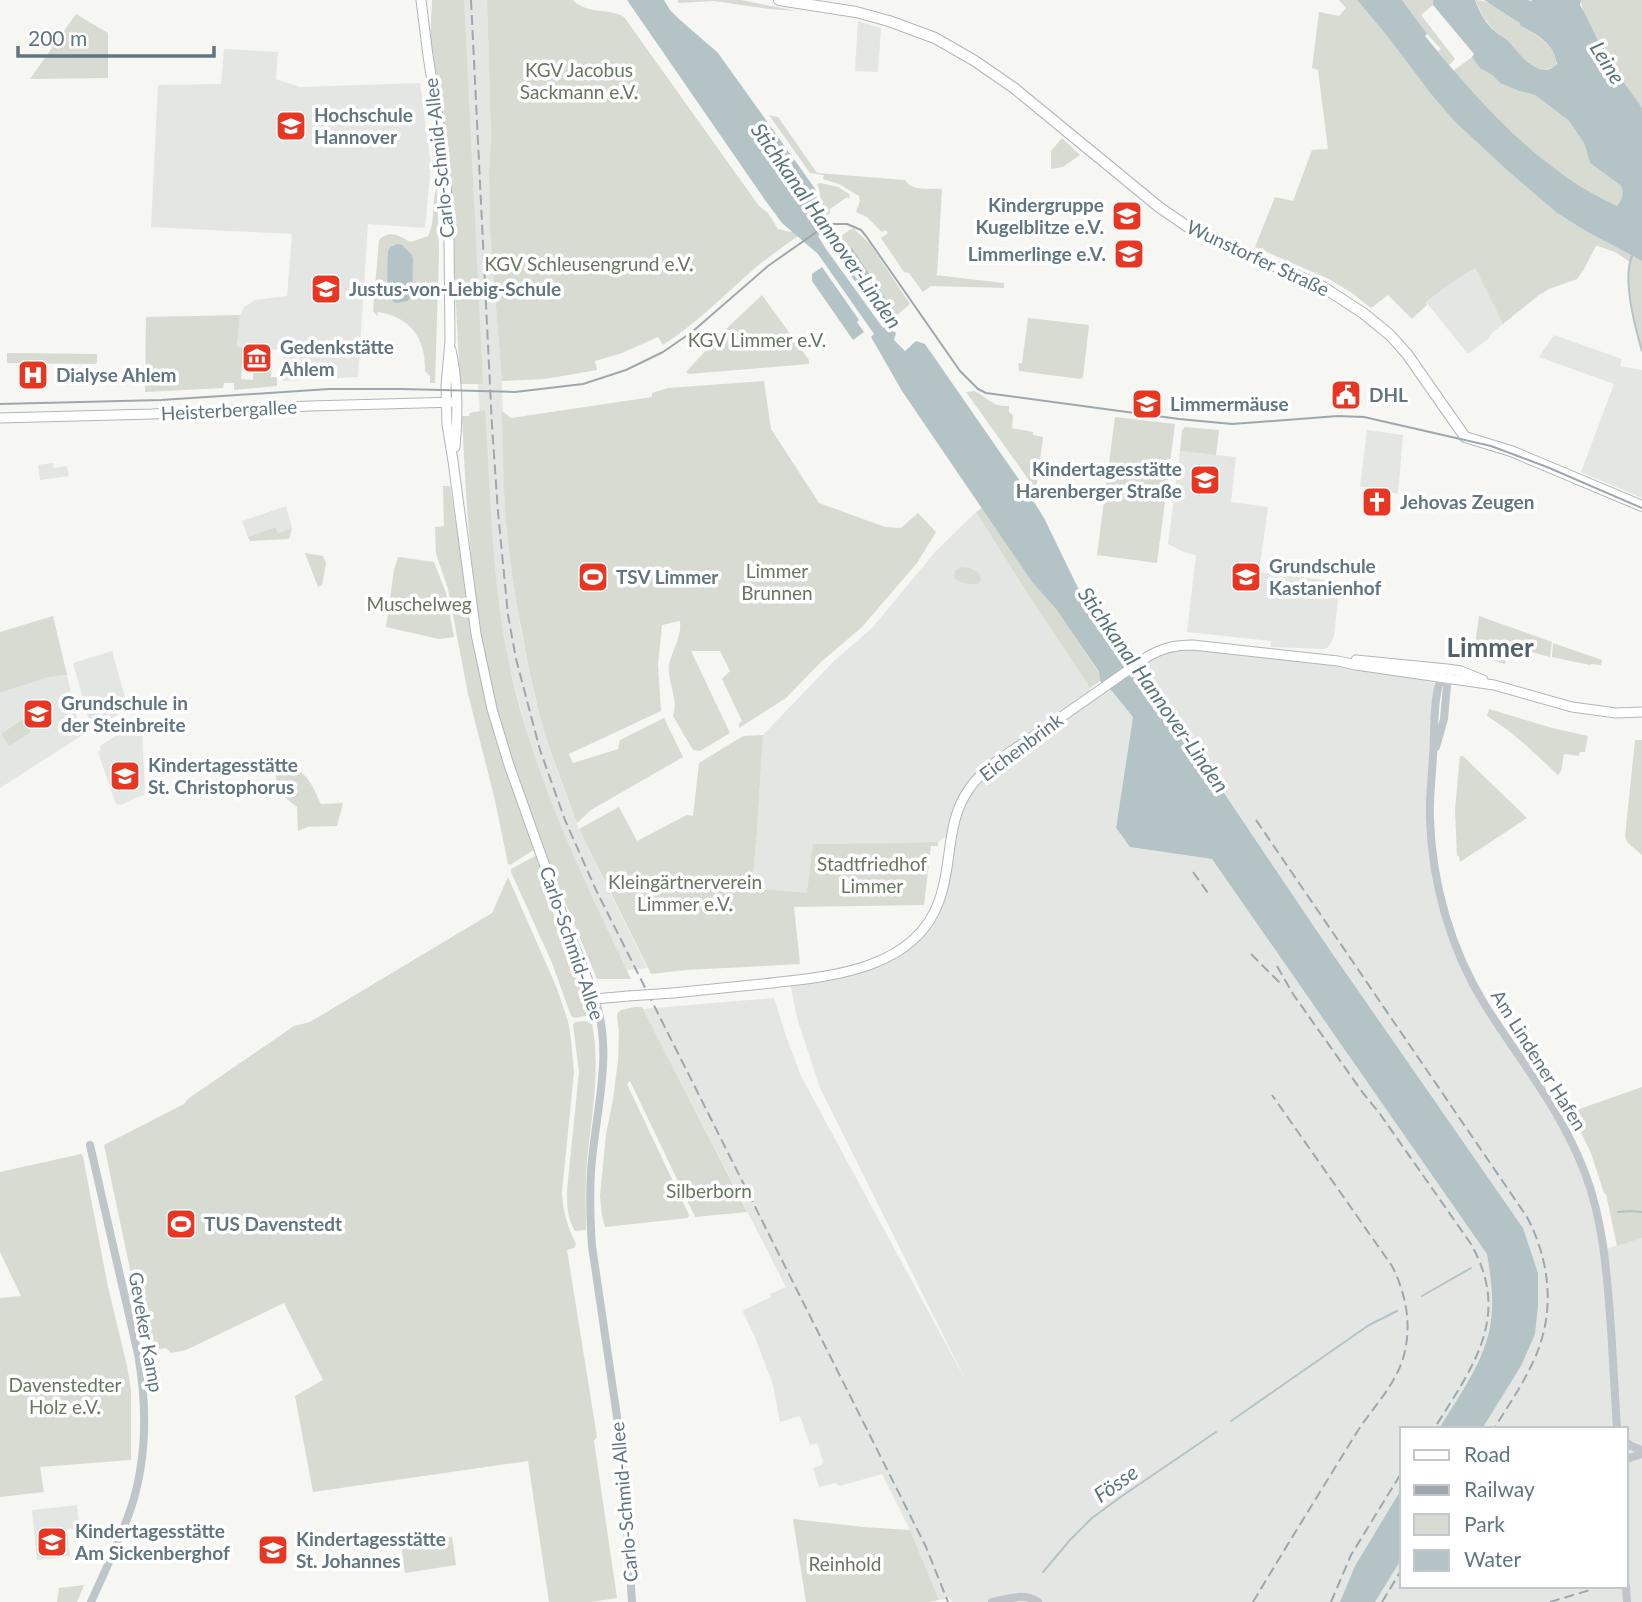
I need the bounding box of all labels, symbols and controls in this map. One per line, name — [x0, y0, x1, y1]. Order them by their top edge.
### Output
scale bar — [18, 14, 214, 58]
text: 200 m — [28, 25, 87, 50]
water label: Leine — [1586, 36, 1631, 88]
park label: KGV Jacobus Sackmann e.V. — [520, 58, 638, 103]
street label: Carlo-Schmid-Allee — [419, 77, 458, 239]
place label: Hochschule Hannover — [314, 103, 413, 148]
school or university icon: Hochschule Hannover — [274, 109, 308, 143]
water label: Stichkanal Hannover-Linden — [747, 118, 908, 333]
place label: Kindergruppe Kugelblitze e.V. — [976, 193, 1104, 238]
school or university icon: Kindergruppe Kugelblitze e.V. — [1110, 199, 1144, 233]
street label: Wunstorfer Straße — [1183, 214, 1333, 301]
school or university icon: Limmerlinge e.V. — [1112, 237, 1146, 271]
place label: Limmerlinge e.V. — [968, 242, 1106, 265]
park label: KGV Schleusengrund e.V. — [485, 252, 693, 275]
school or university icon: Justus-von-Liebig-Schule — [309, 272, 343, 306]
place label: Justus-von-Liebig-Schule — [349, 277, 561, 300]
park label: KGV Limmer e.V. — [688, 328, 826, 351]
place label: Gedenkstätte Ahlem — [279, 335, 394, 380]
museum icon: Gedenkstätte Ahlem — [240, 341, 274, 375]
hospital icon: Dialyse Ahlem — [16, 358, 50, 392]
place label: Dialyse Ahlem — [56, 363, 176, 386]
public building icon: DHL — [1329, 378, 1363, 412]
place label: DHL — [1369, 383, 1408, 406]
school or university icon: Limmermäuse — [1130, 387, 1164, 421]
place label: Limmermäuse — [1170, 392, 1289, 415]
street label: Heisterbergallee — [160, 394, 298, 425]
place label: Kindertagesstätte Harenberger Straße — [1016, 457, 1182, 502]
school or university icon: Kindertagesstätte Harenberger Straße — [1188, 463, 1222, 497]
church icon: Jehovas Zeugen — [1360, 485, 1394, 519]
place label: Jehovas Zeugen — [1400, 490, 1534, 513]
place label: Grundschule Kastanienhof — [1269, 554, 1381, 599]
park label: Limmer Brunnen — [741, 559, 813, 604]
sports icon: TSV Limmer — [576, 560, 610, 594]
school or university icon: Grundschule Kastanienhof — [1229, 560, 1263, 594]
place label: TSV Limmer — [616, 565, 719, 588]
water label: Stichkanal Hannover-Linden — [1074, 582, 1235, 797]
park label: Muschelweg — [366, 592, 472, 615]
district label: Limmer — [1446, 631, 1534, 663]
place label: Grundschule in der Steinbreite — [61, 691, 188, 736]
school or university icon: Grundschule in der Steinbreite — [21, 697, 55, 731]
street label: Eichenbrink — [975, 708, 1067, 785]
place label: Kindertagesstätte St. Christophorus — [148, 753, 298, 798]
school or university icon: Kindertagesstätte St. Christophorus — [108, 759, 142, 793]
park label: Stadtfriedhof Limmer — [817, 852, 927, 897]
street label: Carlo-Schmid-Allee — [535, 863, 610, 1023]
park label: Kleingärtnerverein Limmer e.V. — [608, 870, 762, 915]
street label: Am Lindener Hafen — [1487, 985, 1592, 1134]
park label: Silberborn — [666, 1179, 752, 1202]
sports icon: TUS Davenstedt — [164, 1207, 198, 1241]
place label: TUS Davenstedt — [204, 1212, 342, 1235]
street label: Geveker Kamp — [125, 1270, 168, 1394]
park label: Davenstedter Holz e.V. — [9, 1373, 122, 1418]
street label: Carlo-Schmid-Allee — [605, 1421, 642, 1583]
legend — [1400, 1427, 1628, 1588]
text: Road — [1464, 1441, 1511, 1466]
water label: Fösse — [1088, 1459, 1142, 1507]
text: Railway — [1464, 1476, 1535, 1501]
text: Park — [1464, 1511, 1505, 1536]
place label: Kindertagesstätte Am Sickenberghof — [74, 1519, 230, 1564]
school or university icon: Kindertagesstätte Am Sickenberghof — [35, 1525, 69, 1559]
place label: Kindertagesstätte St. Johannes — [296, 1527, 446, 1572]
school or university icon: Kindertagesstätte St. Johannes — [256, 1533, 290, 1567]
text: Water — [1464, 1546, 1521, 1571]
park label: Reinhold — [809, 1552, 881, 1575]

